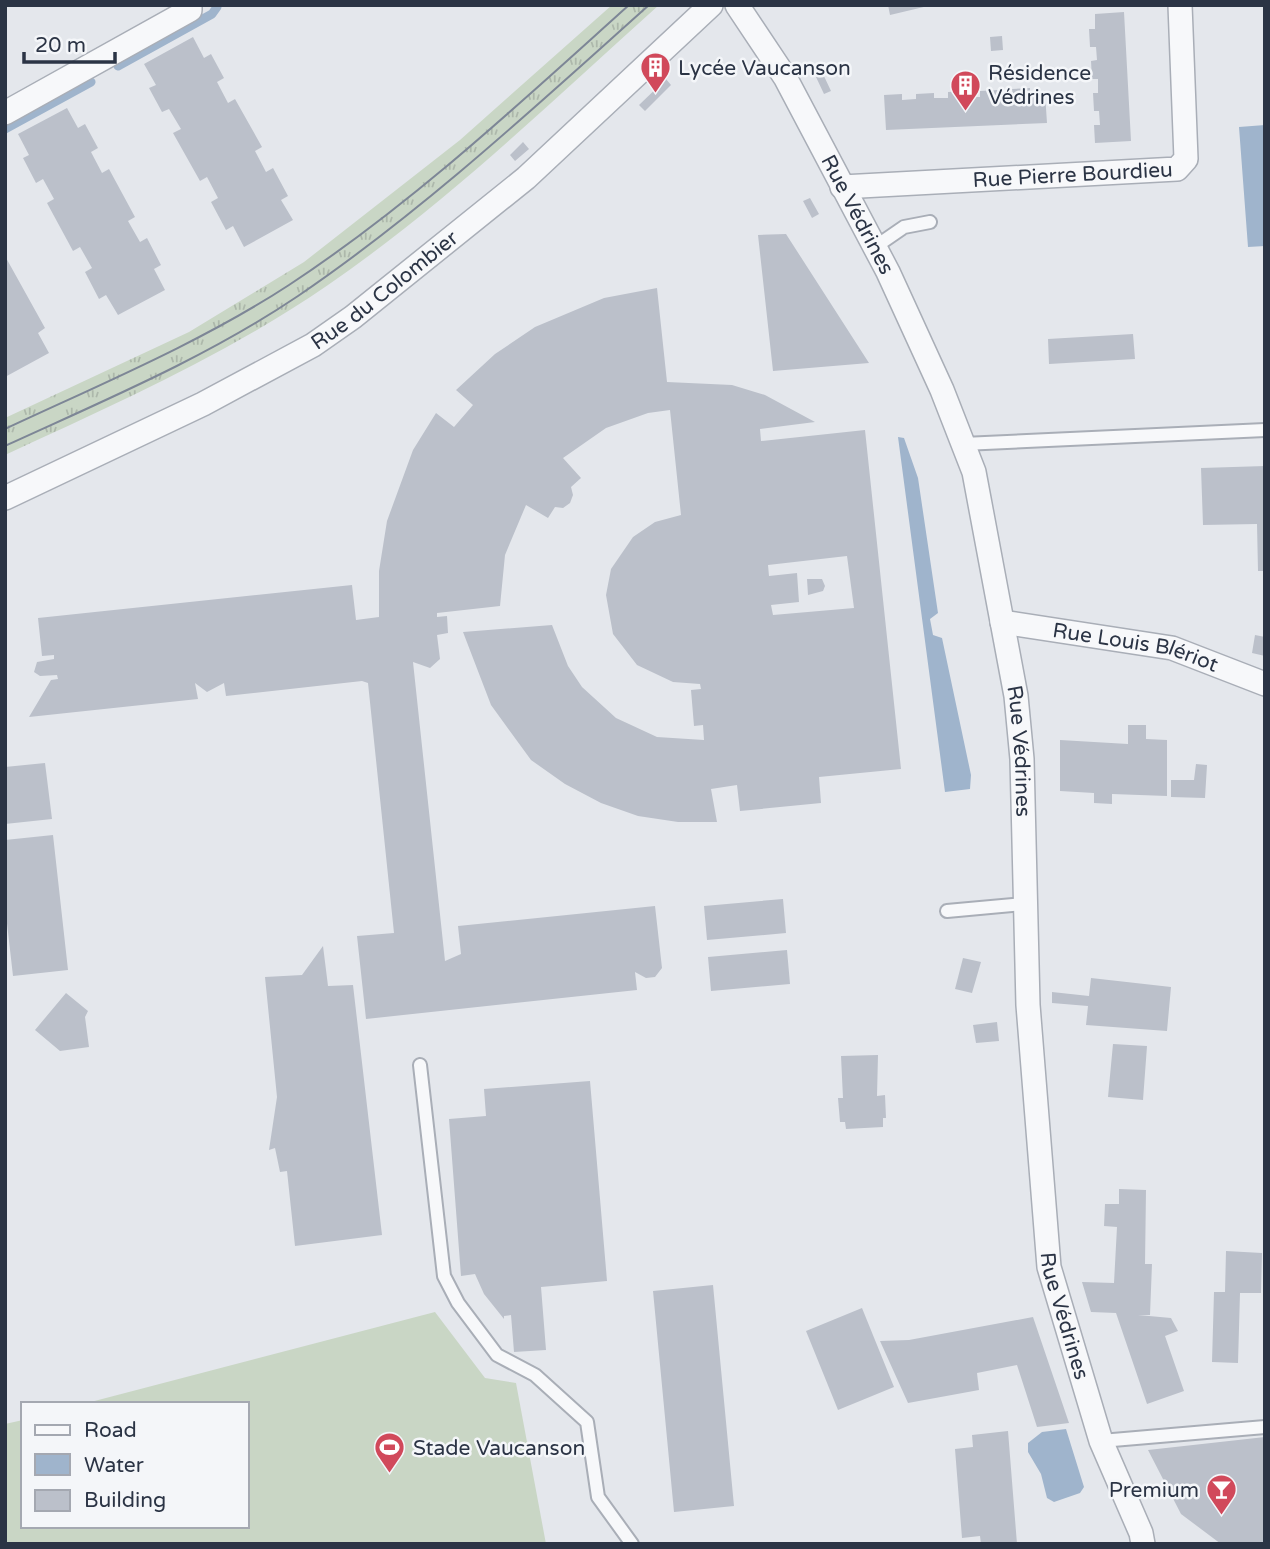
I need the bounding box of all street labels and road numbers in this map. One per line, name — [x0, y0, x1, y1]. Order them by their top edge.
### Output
street label: Rue Védrines — [815, 151, 899, 279]
street label: Rue Pierre Bourdieu — [972, 157, 1173, 193]
street label: Rue du Colombier — [306, 226, 463, 355]
street label: Rue Louis Blériot — [1051, 618, 1222, 678]
street label: Rue Védrines — [1001, 683, 1035, 817]
street label: Rue Védrines — [1035, 1251, 1094, 1383]

